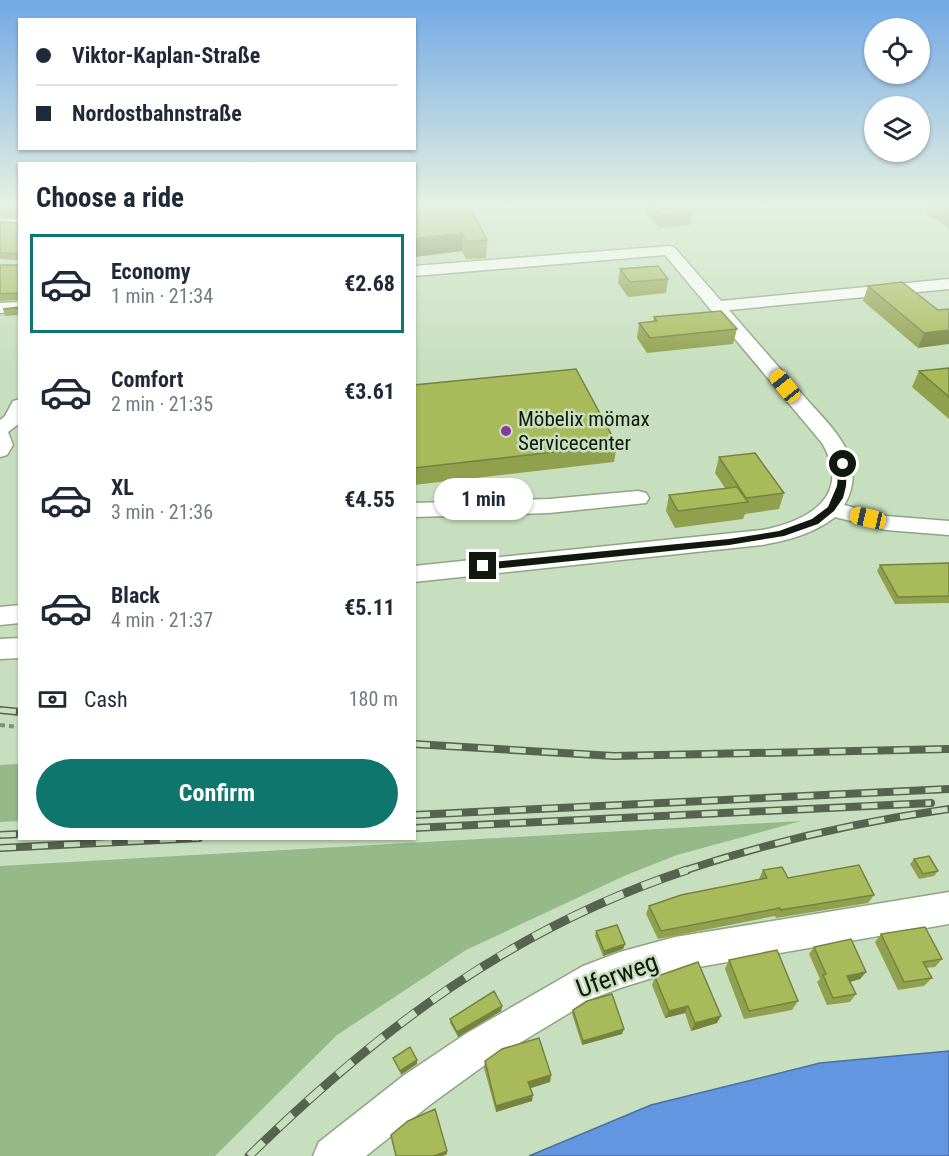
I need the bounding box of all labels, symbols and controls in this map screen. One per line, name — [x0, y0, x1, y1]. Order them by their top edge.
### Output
map controls — [864, 18, 930, 162]
button: locate — [864, 18, 930, 84]
text: Viktor-Kaplan-Straße — [72, 43, 260, 68]
button: layers — [864, 96, 930, 162]
text: Nordostbahnstraße — [72, 101, 242, 126]
text: Choose a ride — [36, 182, 184, 214]
icon: car — [39, 257, 93, 311]
text: Economy — [111, 259, 191, 284]
text: €2.68 — [344, 271, 395, 296]
text: 1 min · 21:34 — [111, 284, 213, 308]
icon: car — [39, 365, 93, 419]
car — [767, 366, 803, 406]
text: Comfort — [111, 367, 184, 392]
text: €3.61 — [344, 379, 395, 404]
text: 2 min · 21:35 — [111, 392, 213, 416]
place label: Möbelix mömax Servicecenter — [518, 407, 650, 455]
marker: Möbelix mömax Servicecenter — [499, 424, 513, 438]
route start — [829, 450, 856, 477]
icon: car — [39, 473, 93, 527]
text: XL — [111, 475, 134, 500]
callout: 1 min — [434, 479, 532, 521]
text: €4.55 — [344, 487, 395, 512]
text: 1 min — [461, 487, 506, 511]
text: 3 min · 21:36 — [111, 500, 213, 524]
car — [848, 505, 888, 531]
route end — [469, 552, 496, 579]
icon: car — [39, 581, 93, 635]
text: Black — [111, 583, 160, 608]
text: €5.11 — [344, 595, 395, 620]
text: 4 min · 21:37 — [111, 608, 213, 632]
icon: cash — [36, 683, 69, 716]
text: Cash — [84, 687, 128, 712]
text: 180 m — [349, 687, 398, 711]
button: Confirm — [36, 759, 398, 828]
street label: Uferweg — [572, 946, 662, 1004]

